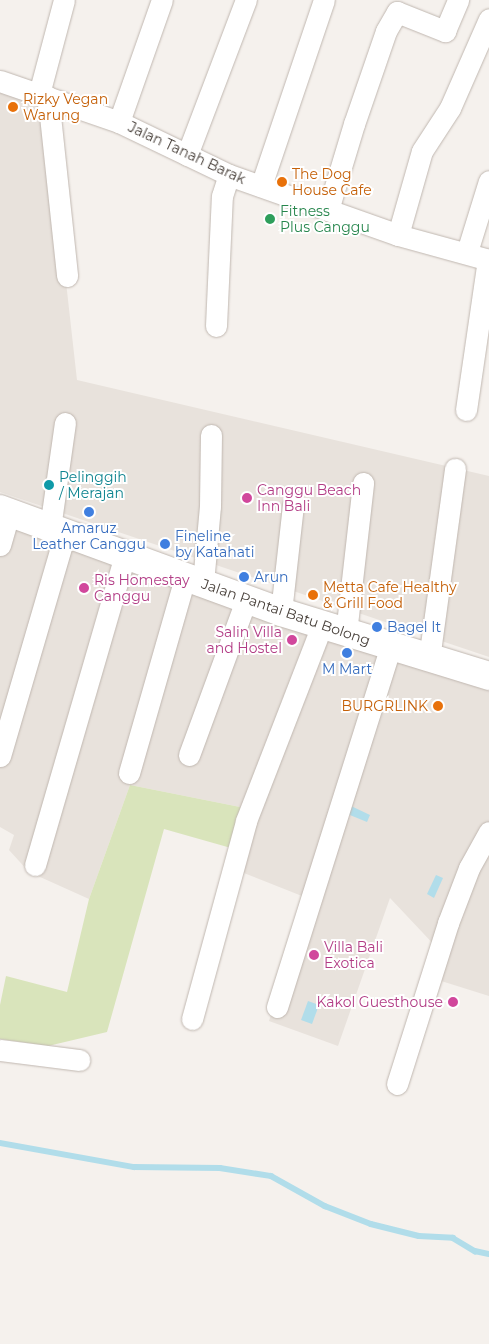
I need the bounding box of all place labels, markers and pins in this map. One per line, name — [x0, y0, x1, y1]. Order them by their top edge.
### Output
place label: Rizky Vegan Warung — [23, 91, 108, 124]
marker: Rizky Vegan Warung — [7, 101, 19, 113]
place label: The Dog House Cafe — [292, 166, 372, 198]
marker: The Dog House Cafe — [276, 176, 288, 188]
place label: Fitness Plus Canggu — [280, 203, 370, 236]
marker: Fitness Plus Canggu — [264, 213, 276, 225]
place label: Pelinggih / Merajan — [59, 469, 127, 502]
marker: Pelinggih / Merajan — [43, 479, 55, 491]
place label: Canggu Beach Inn Bali — [257, 482, 361, 514]
marker: Canggu Beach Inn Bali — [241, 492, 253, 504]
marker: Amaruz Leather Canggu — [83, 506, 95, 518]
place label: Amaruz Leather Canggu — [32, 520, 146, 552]
place label: Fineline by Katahati — [175, 528, 254, 560]
marker: Fineline by Katahati — [159, 538, 171, 550]
place label: Arun — [254, 569, 289, 585]
marker: Arun — [238, 571, 250, 583]
place label: Ris Homestay Canggu — [94, 572, 190, 604]
place label: Metta Cafe Healthy & Grill Food — [323, 579, 456, 612]
marker: Ris Homestay Canggu — [78, 582, 90, 594]
marker: Metta Cafe Healthy & Grill Food — [307, 589, 319, 601]
place label: Bagel It — [387, 619, 441, 635]
marker: Bagel It — [371, 621, 383, 633]
place label: Salin Villa and Hostel — [206, 624, 282, 656]
marker: Salin Villa and Hostel — [286, 634, 298, 646]
marker: M Mart — [341, 647, 353, 659]
place label: M Mart — [322, 661, 372, 677]
place label: BURGRLINK — [341, 698, 428, 714]
marker: BURGRLINK — [432, 700, 444, 712]
place label: Villa Bali Exotica — [324, 939, 383, 972]
marker: Villa Bali Exotica — [308, 949, 320, 961]
place label: Kakol Guesthouse — [317, 994, 443, 1010]
marker: Kakol Guesthouse — [447, 996, 459, 1008]

